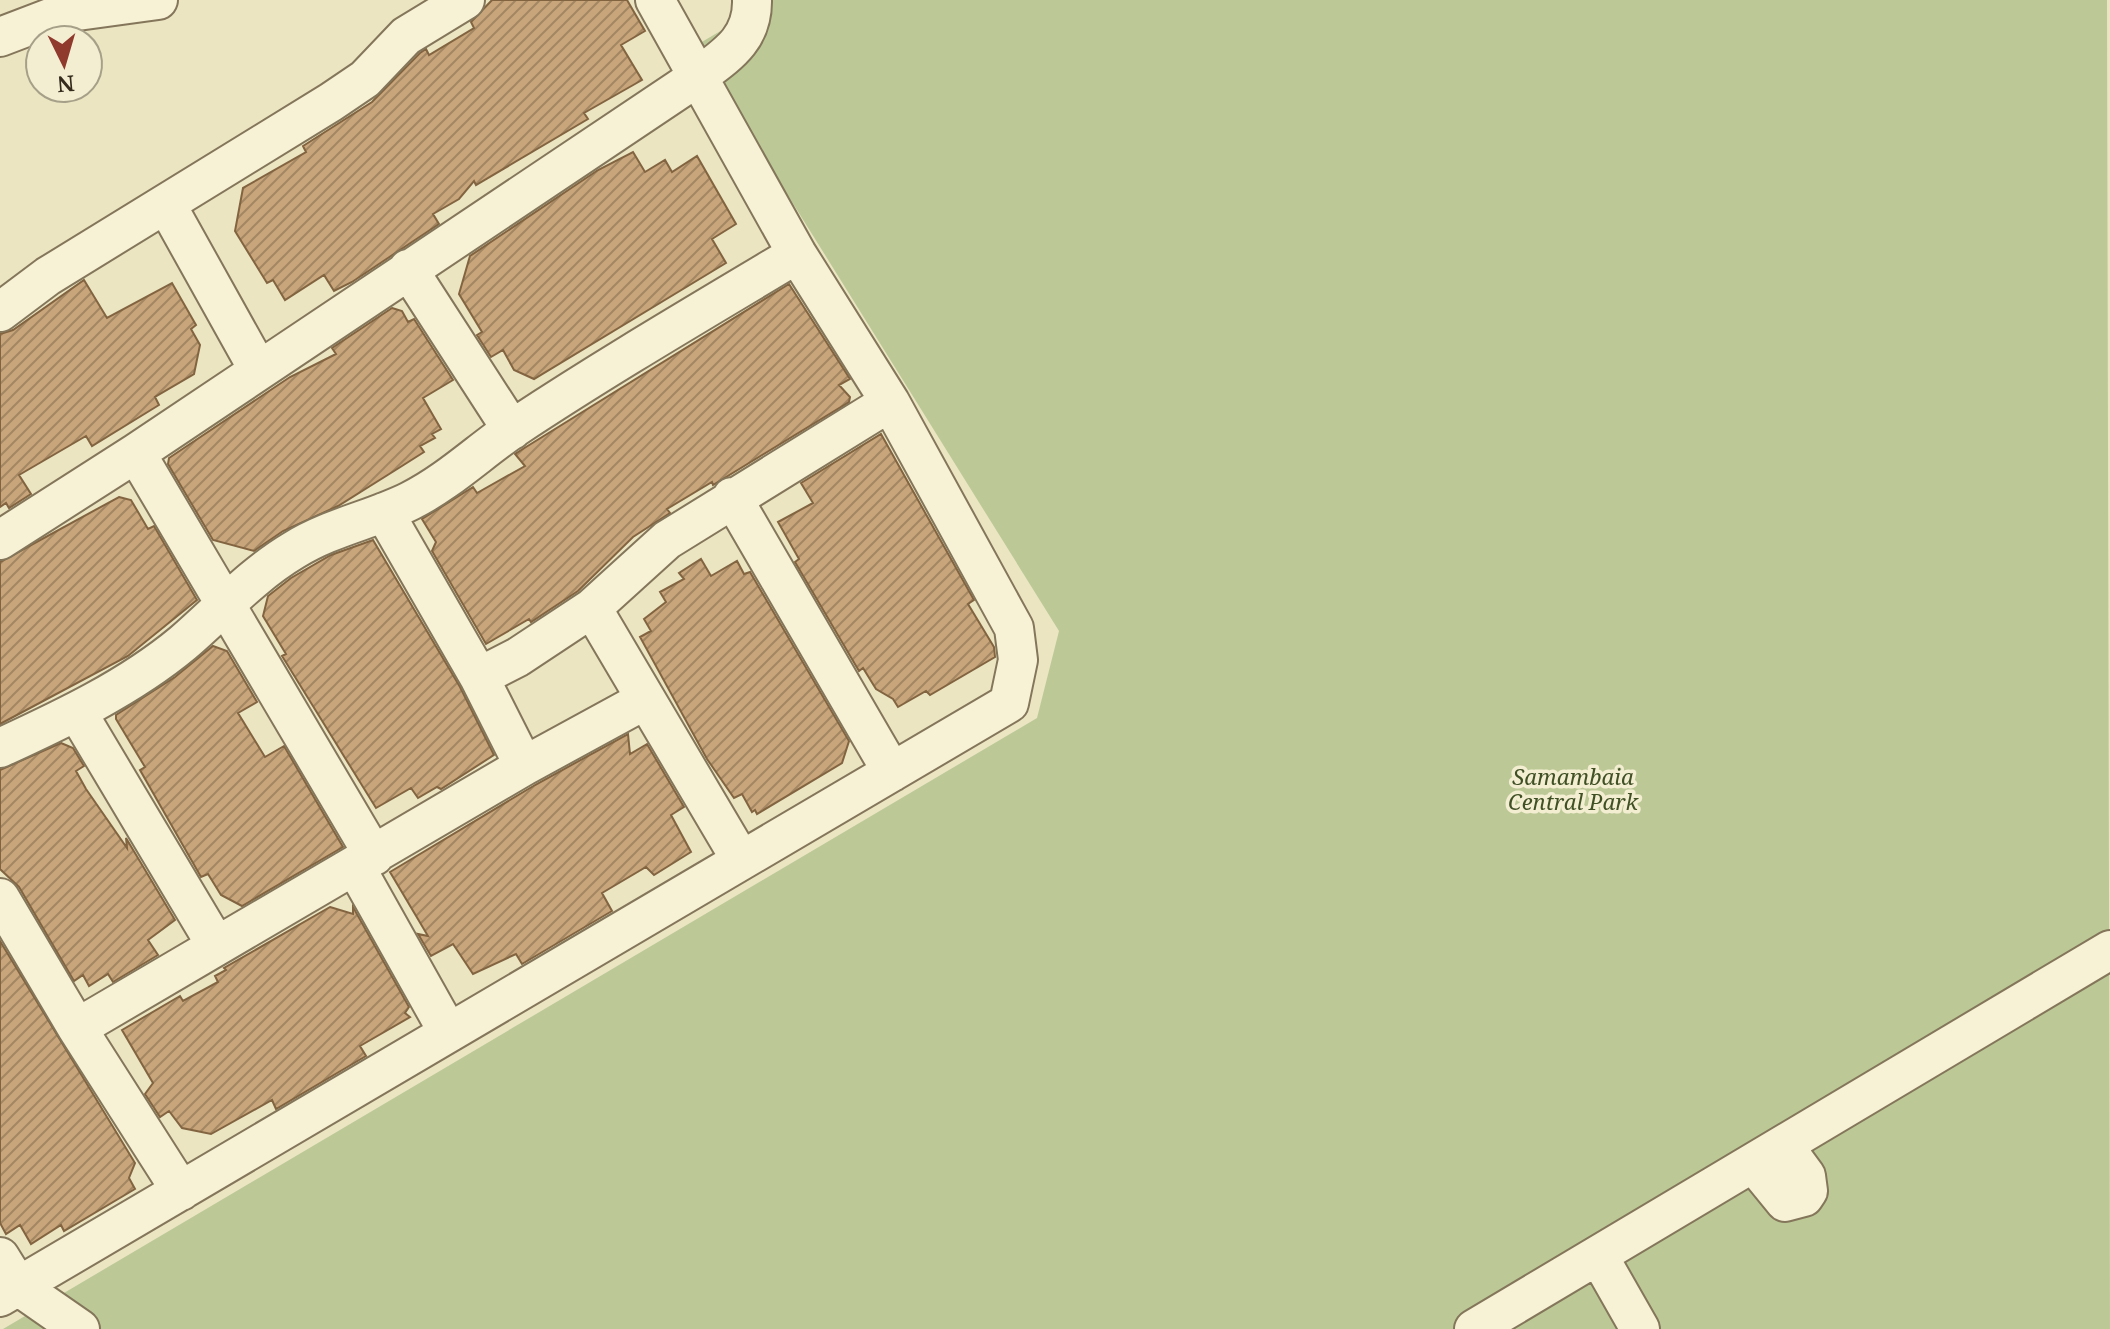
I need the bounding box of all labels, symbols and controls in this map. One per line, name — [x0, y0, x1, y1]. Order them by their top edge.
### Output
north arrow — [24, 24, 104, 104]
text: N — [56, 69, 76, 101]
park label: Samambaia Central Park — [1508, 761, 1640, 816]

